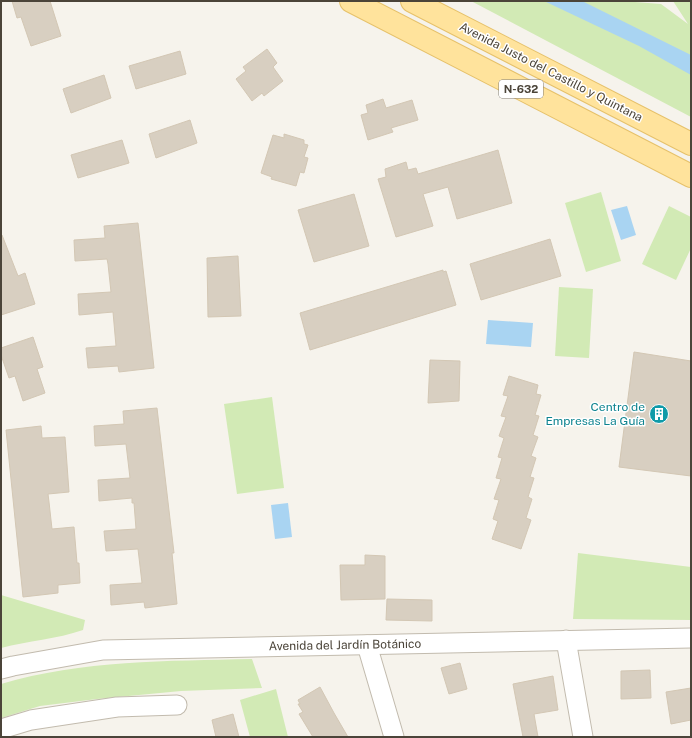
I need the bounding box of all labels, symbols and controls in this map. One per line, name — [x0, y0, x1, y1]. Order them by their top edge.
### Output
street label: Avenida Justo del Castillo y Quintana — [457, 20, 645, 124]
road number: N-632 — [499, 80, 543, 98]
place label: Centro de Empresas La Guía — [546, 400, 645, 428]
building icon: Centro de Empresas La Guía — [648, 403, 670, 425]
street label: Avenida del Jardín Botánico — [269, 637, 422, 653]

